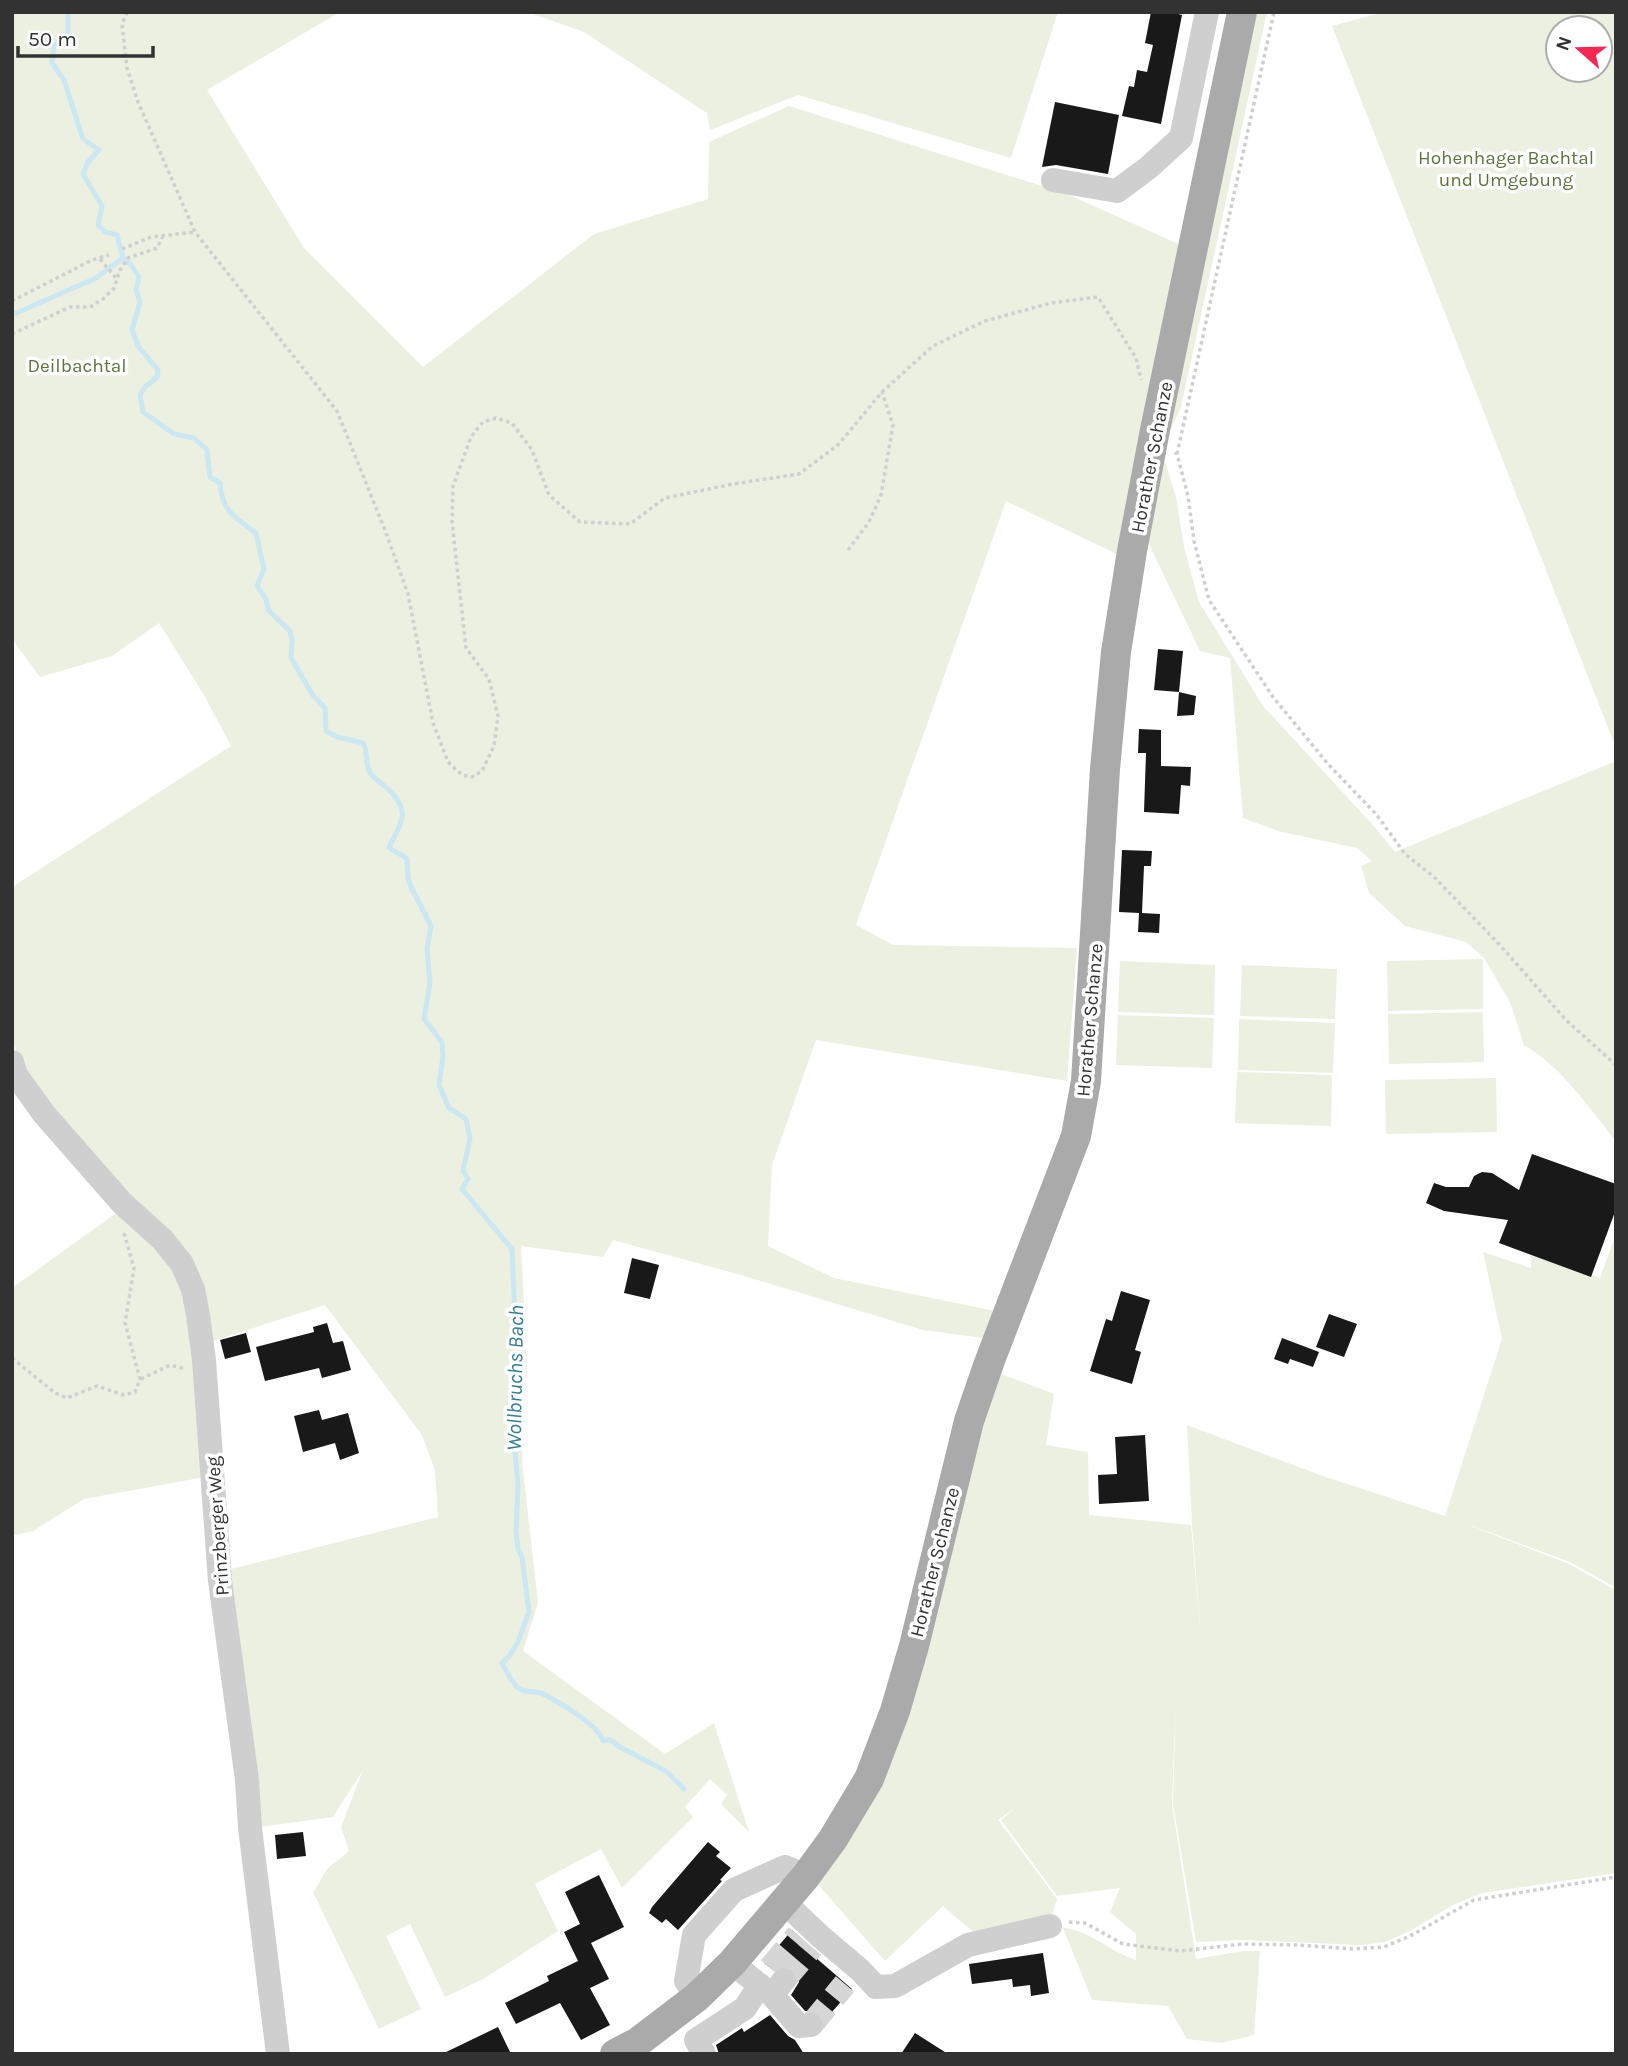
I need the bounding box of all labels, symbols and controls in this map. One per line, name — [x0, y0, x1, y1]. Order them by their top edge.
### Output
scale bar — [18, 14, 152, 58]
north arrow — [1544, 14, 1614, 84]
text: 50 m — [28, 27, 77, 51]
text: N — [1551, 33, 1577, 54]
park label: Hohenhager Bachtal und Umgebung — [1418, 147, 1594, 191]
park label: Deilbachtal — [27, 355, 127, 377]
street label: Horather Schanze — [1127, 380, 1177, 535]
street label: Horather Schanze — [1072, 943, 1108, 1098]
water label: Wollbruchs Bach — [502, 1305, 528, 1451]
street label: Prinzberger Weg — [202, 1455, 234, 1596]
street label: Horather Schanze — [906, 1485, 964, 1639]

